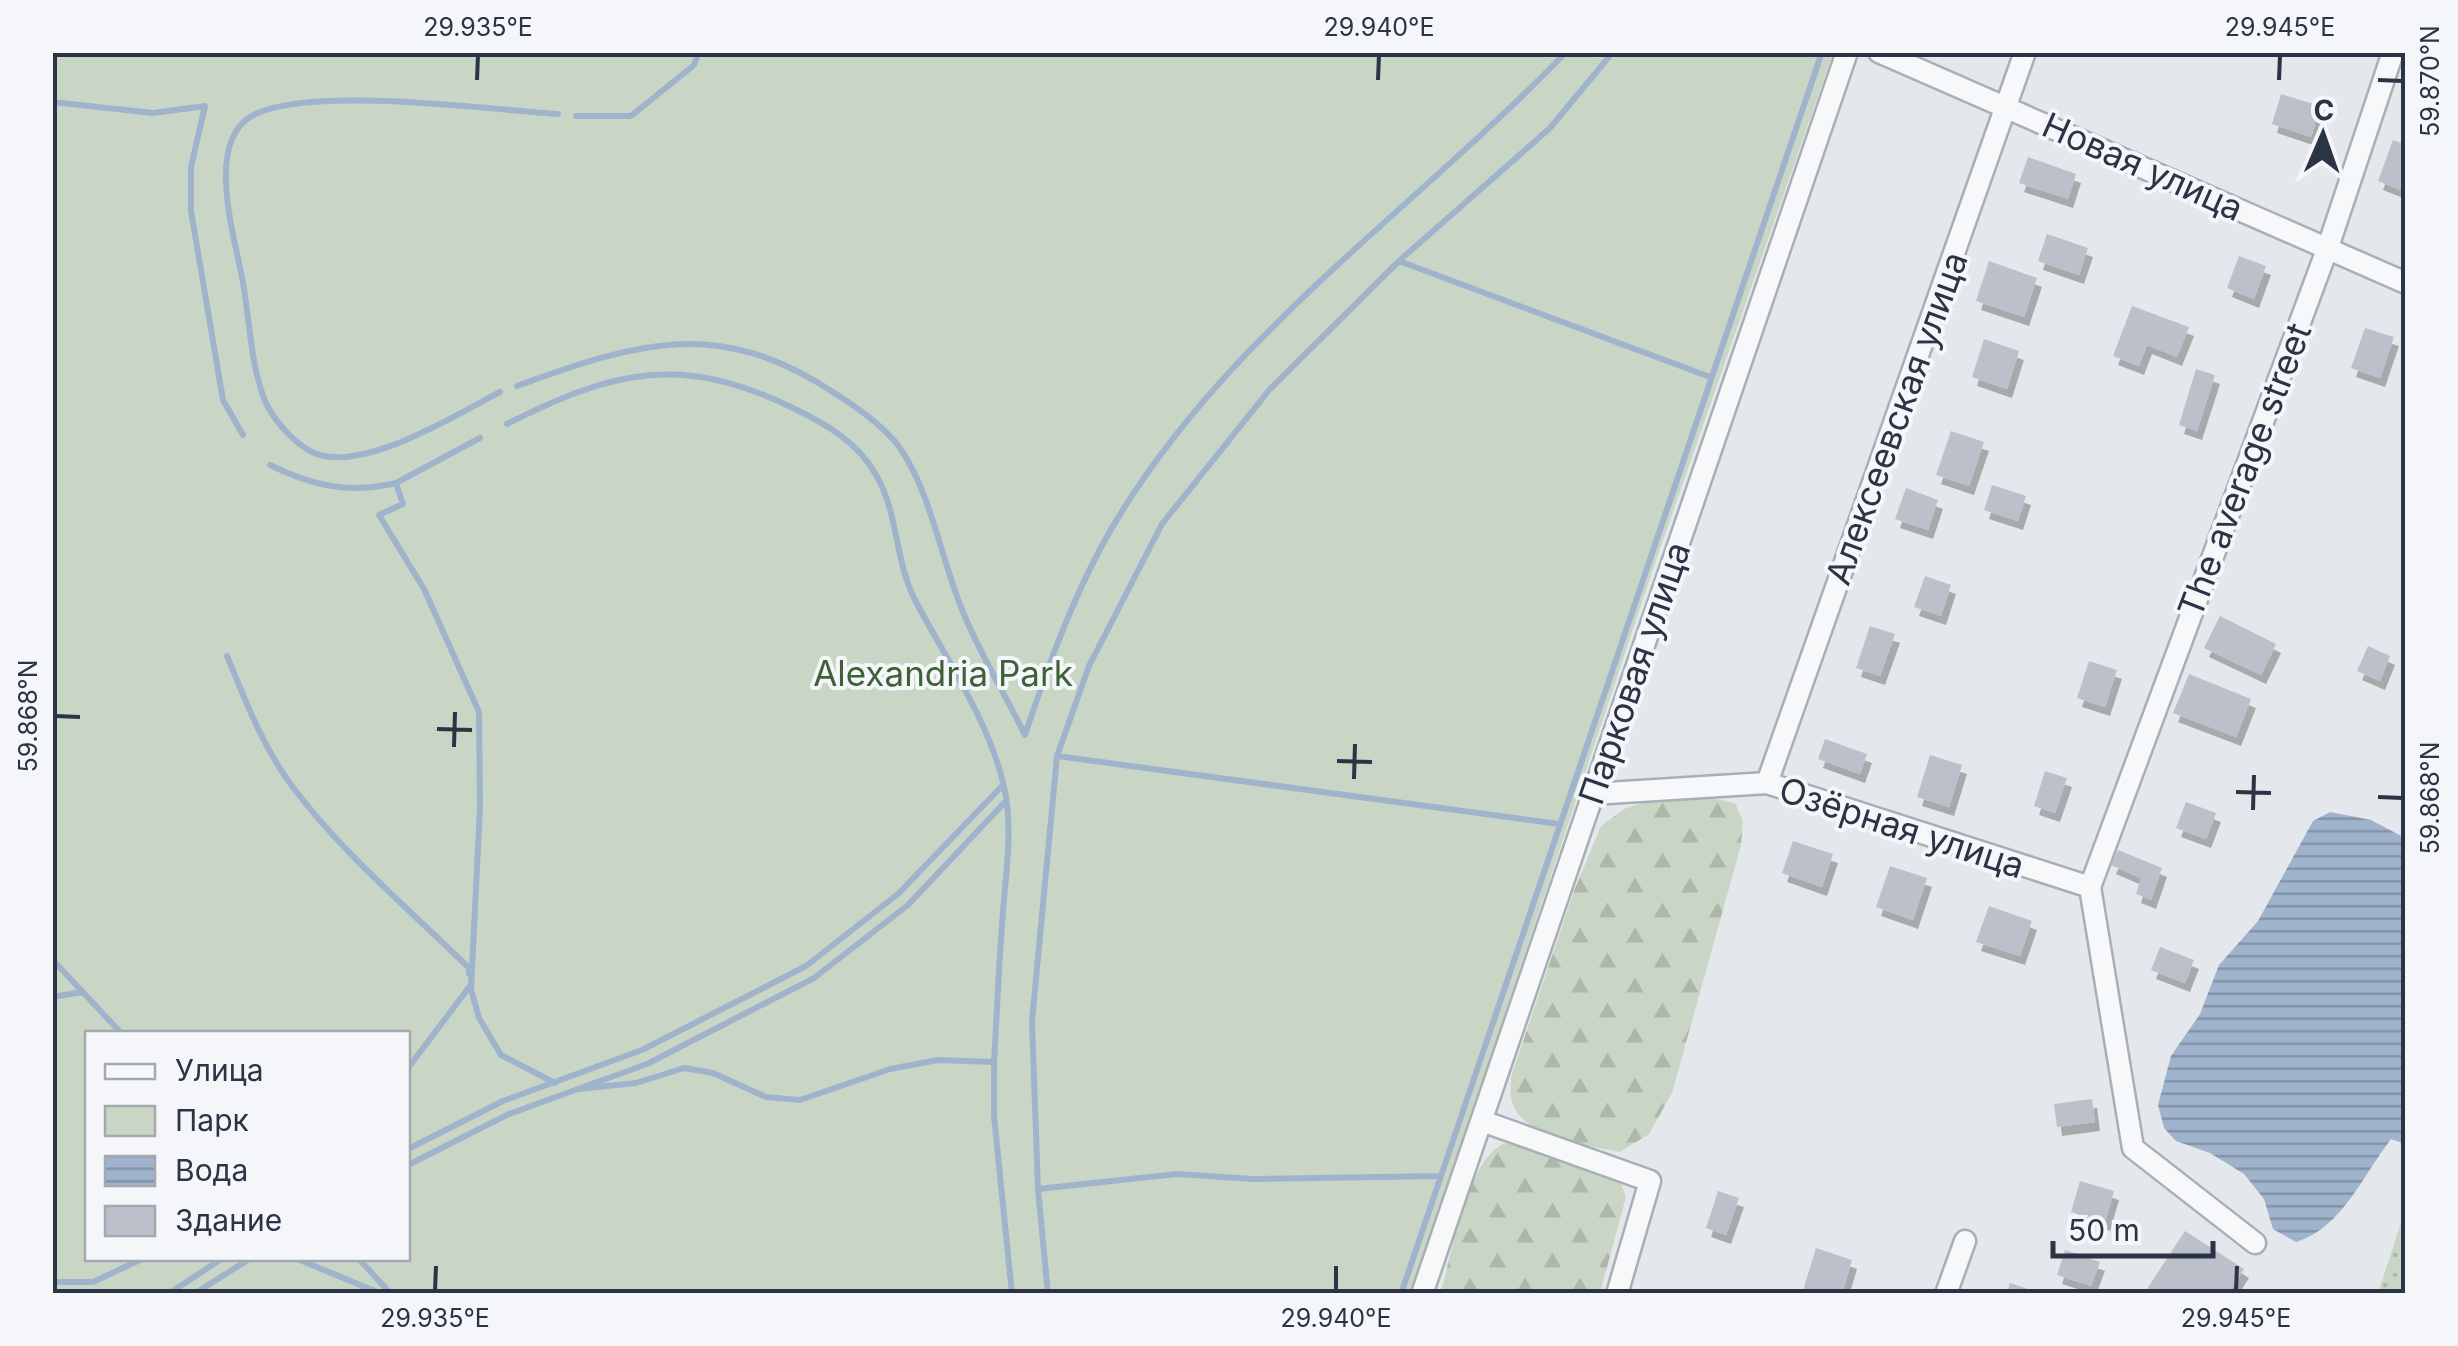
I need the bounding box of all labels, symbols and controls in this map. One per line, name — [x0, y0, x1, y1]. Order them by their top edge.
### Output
text: 29.935°E — [423, 12, 533, 42]
text: 29.940°E — [1324, 12, 1435, 42]
text: 29.945°E — [2225, 12, 2335, 42]
text: 59.870°N — [2415, 25, 2445, 137]
north arrow — [2273, 85, 2373, 185]
text: С — [2313, 93, 2335, 127]
street label: Новая улица — [2036, 103, 2250, 229]
street label: Алексеевская улица — [1816, 246, 1976, 590]
street label: The average street — [2169, 317, 2319, 623]
street label: Парковая улица — [1569, 536, 1699, 810]
park label: Alexandria Park — [813, 652, 1073, 694]
text: 59.868°N — [13, 659, 43, 773]
text: 59.868°N — [2415, 741, 2445, 855]
street label: Озёрная улица — [1774, 768, 2030, 886]
legend — [85, 1031, 410, 1261]
text: Улица — [175, 1052, 264, 1088]
text: Парк — [175, 1102, 249, 1138]
text: Вода — [175, 1152, 248, 1188]
scale bar — [2053, 1196, 2213, 1258]
text: Здание — [175, 1202, 282, 1238]
text: 50 m — [2068, 1212, 2140, 1248]
text: 29.935°E — [380, 1303, 490, 1333]
text: 29.940°E — [1281, 1303, 1392, 1333]
text: 29.945°E — [2181, 1303, 2291, 1333]

